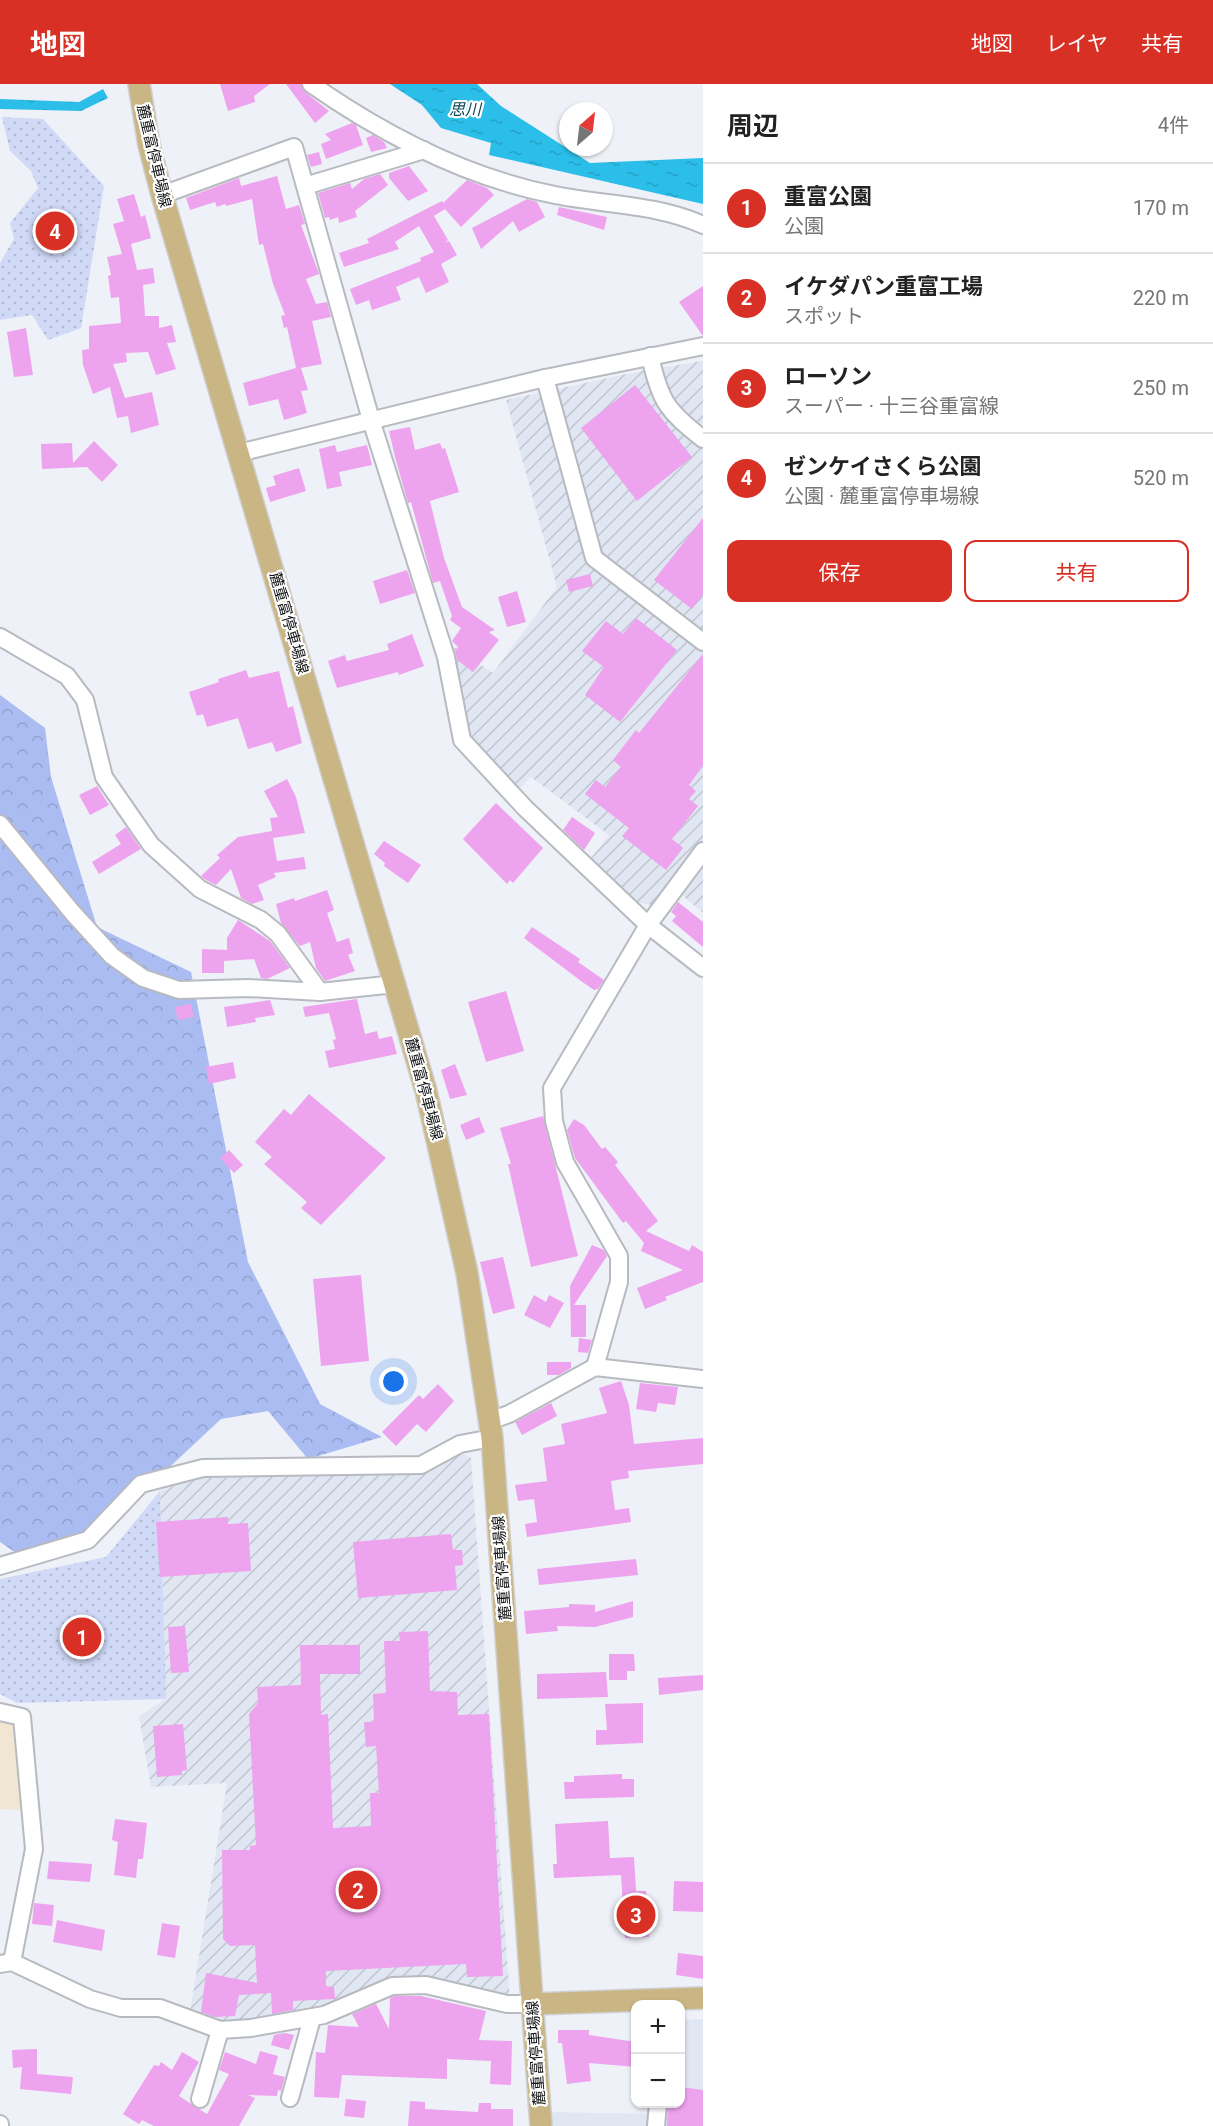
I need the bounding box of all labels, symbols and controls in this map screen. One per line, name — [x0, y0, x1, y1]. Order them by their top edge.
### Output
text: 地図 — [30, 28, 86, 61]
text: 地図 — [971, 32, 1013, 56]
text: レイヤ — [1046, 32, 1108, 56]
text: 共有 — [1141, 32, 1183, 56]
water label: 思川 — [449, 100, 483, 119]
north arrow — [559, 102, 613, 156]
street label: 麓重富停車場線 — [133, 103, 175, 209]
text: 周辺 — [727, 111, 779, 141]
text: 4件 — [1158, 113, 1189, 137]
text: 重富公園 — [784, 184, 872, 209]
text: 1 — [741, 196, 752, 220]
text: 170 m — [1133, 196, 1189, 220]
pin: 4 — [36, 208, 74, 254]
text: 公園 — [784, 214, 824, 238]
text: イケダパン重富工場 — [784, 274, 983, 299]
text: 2 — [741, 286, 752, 310]
text: 220 m — [1133, 286, 1189, 310]
text: スポット — [784, 304, 864, 328]
text: ローソン — [784, 364, 872, 389]
text: 3 — [741, 376, 752, 400]
text: 250 m — [1133, 376, 1189, 400]
text: スーパー · 十三谷重富線 — [784, 394, 999, 418]
text: ゼンケイさくら公園 — [784, 454, 982, 479]
text: 4 — [741, 466, 752, 490]
text: 520 m — [1133, 466, 1189, 490]
text: 公園 · 麓重富停車場線 — [784, 484, 979, 508]
button: 保存 — [727, 540, 952, 602]
button: 共有 — [964, 540, 1189, 602]
street label: 麓重富停車場線 — [266, 570, 312, 676]
street label: 麓重富停車場線 — [402, 1036, 446, 1142]
your location — [379, 1367, 408, 1396]
street label: 麓重富停車場線 — [489, 1515, 515, 1621]
pin: 1 — [62, 1614, 101, 1660]
pin: 2 — [338, 1868, 378, 1912]
pin: 3 — [616, 1892, 656, 1938]
street label: 麓重富停車場線 — [523, 2000, 549, 2106]
map controls — [631, 2000, 685, 2108]
button: + — [631, 2000, 685, 2054]
button: − — [631, 2054, 685, 2108]

